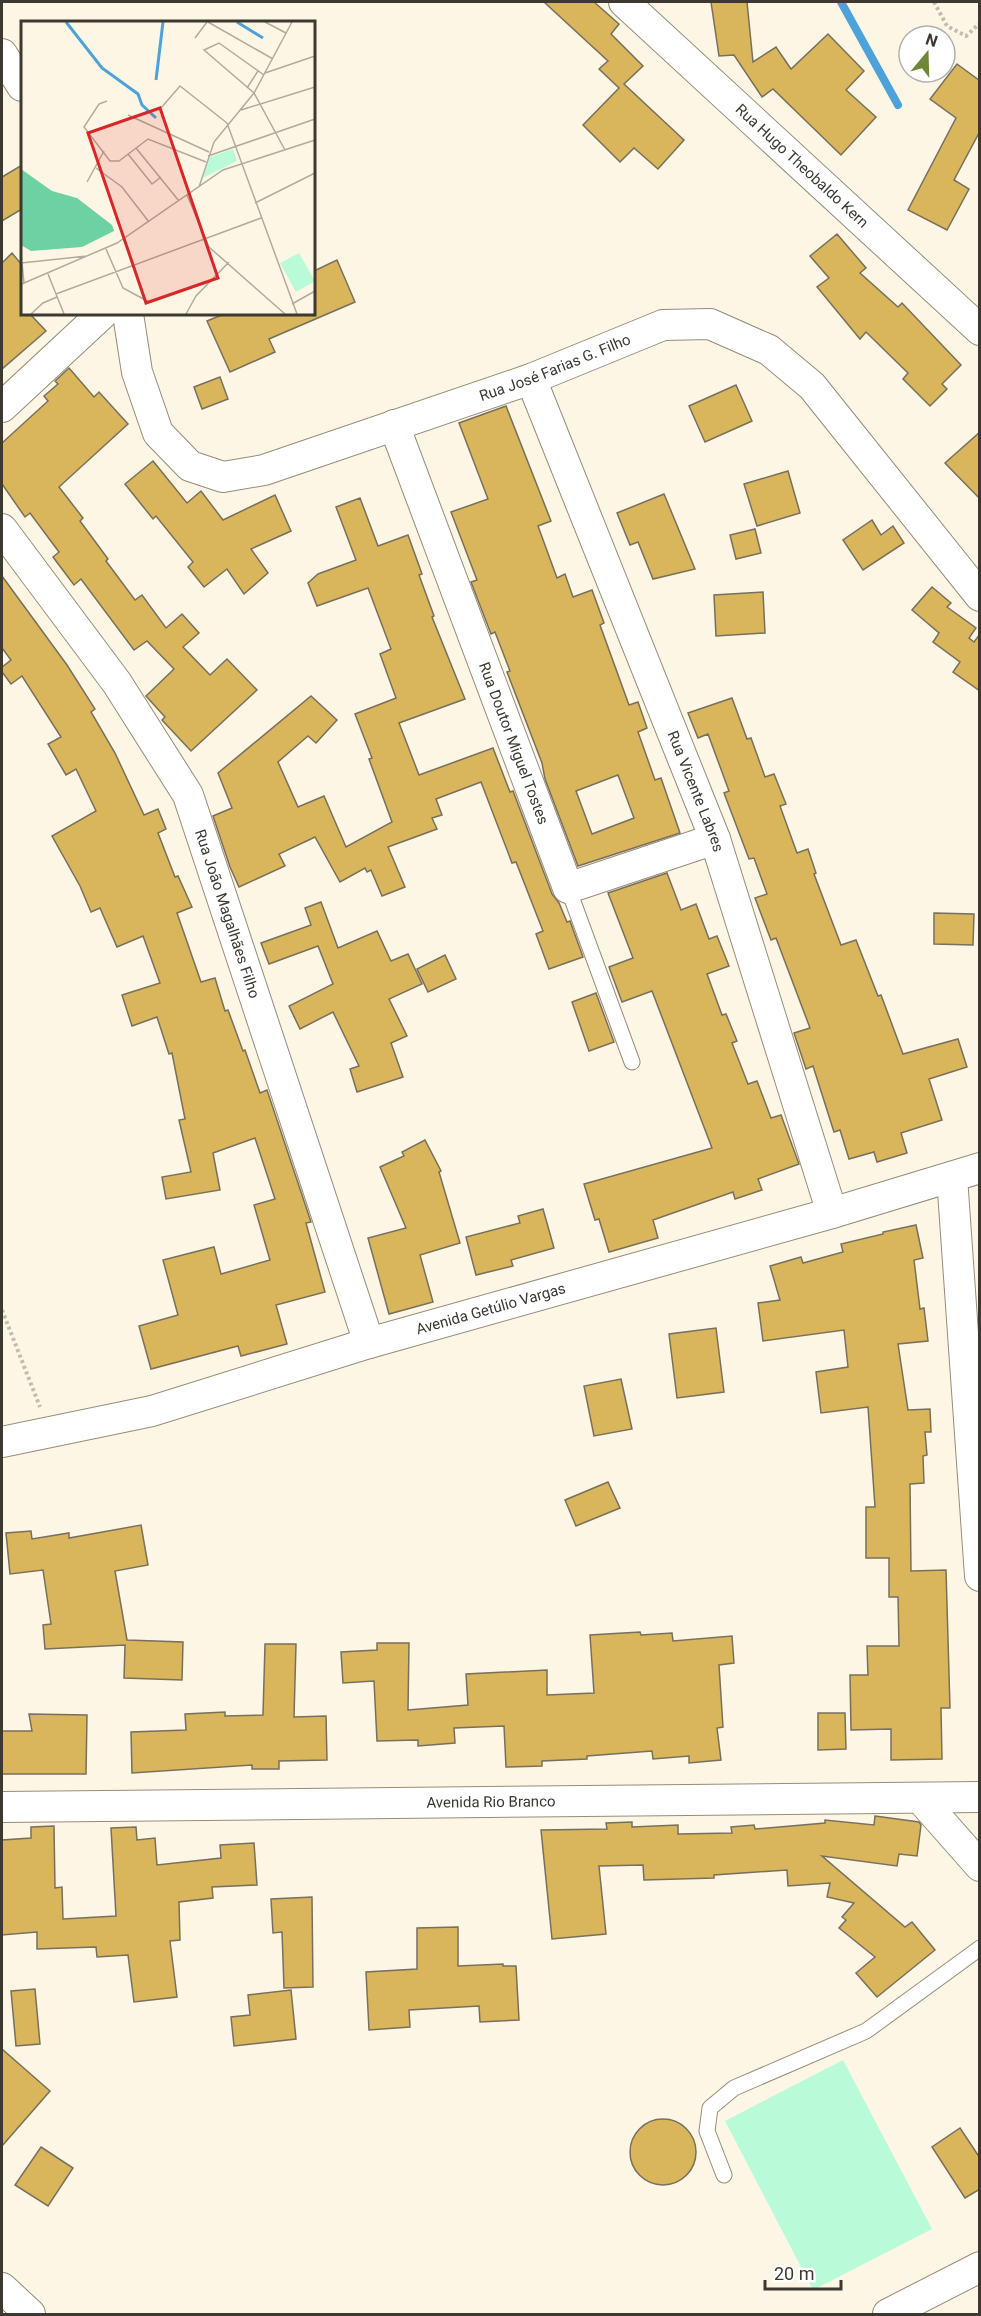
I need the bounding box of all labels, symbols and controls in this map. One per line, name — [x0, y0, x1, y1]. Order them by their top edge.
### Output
inset map — [21, 21, 315, 315]
north arrow — [897, 24, 957, 84]
text: N — [923, 29, 940, 51]
street label: Rua Hugo Theobaldo Kern — [732, 100, 872, 232]
street label: Rua José Farias G. Filho — [477, 330, 633, 405]
street label: Rua Doutor Miguel Tostes — [475, 660, 552, 827]
street label: Rua Vicente Labres — [664, 728, 727, 854]
street label: Rua João Magalhães Filho — [191, 827, 264, 1001]
street label: Avenida Getúlio Vargas — [414, 1279, 568, 1338]
street label: Avenida Rio Branco — [426, 1792, 556, 1812]
scale bar — [765, 2253, 842, 2291]
text: 20 m — [774, 2263, 814, 2284]

